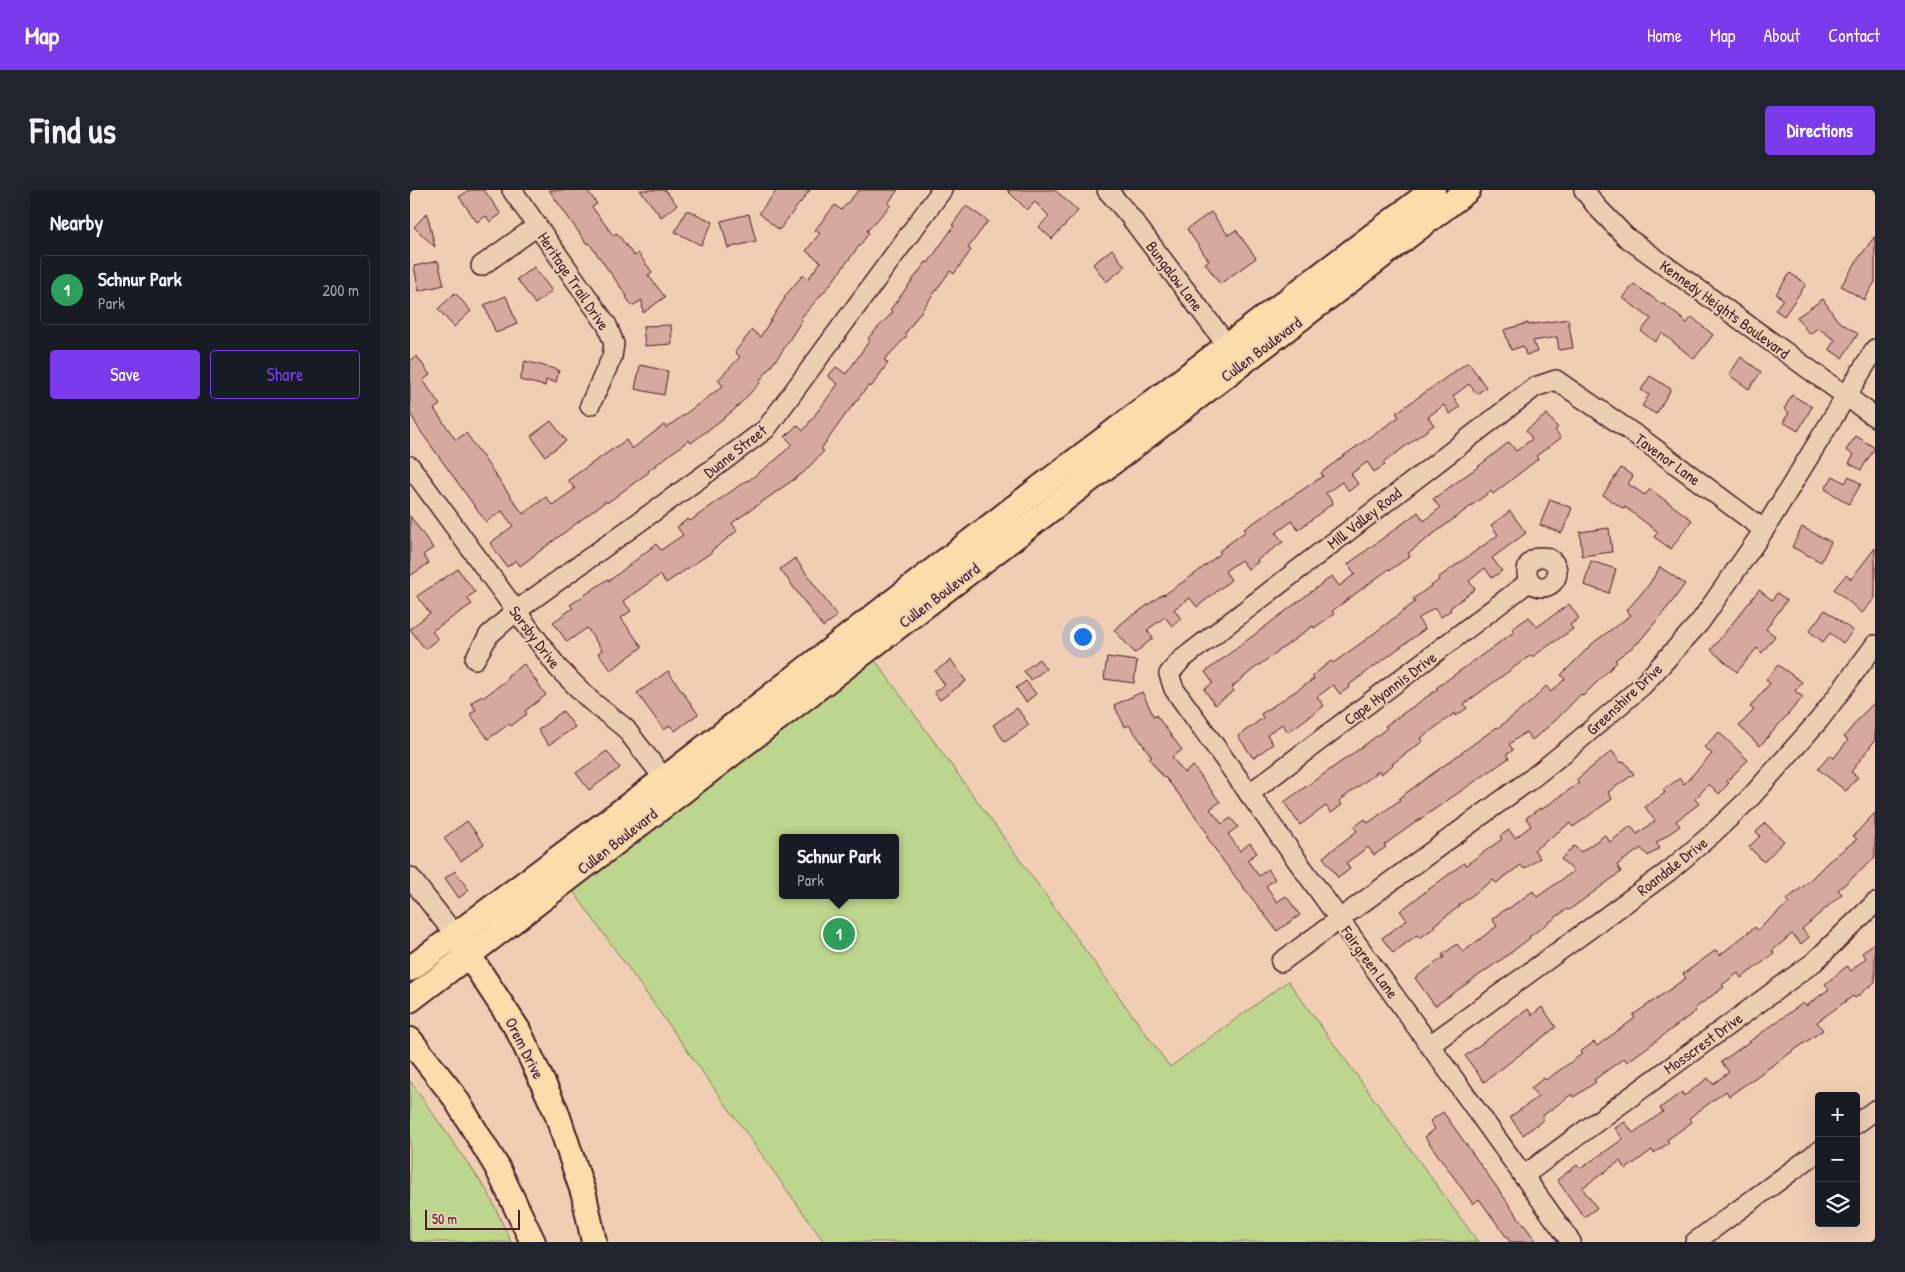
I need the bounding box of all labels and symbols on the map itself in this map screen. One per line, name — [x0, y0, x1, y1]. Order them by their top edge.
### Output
street label: Heritage Trail Drive — [533, 228, 615, 335]
street label: Bungalow Lane — [1141, 236, 1209, 316]
street label: Kennedy Heights Boulevard — [1656, 254, 1794, 364]
street label: Cullen Boulevard — [1216, 311, 1306, 387]
street label: Duane Street — [699, 419, 772, 483]
street label: Tavenor Lane — [1631, 428, 1706, 491]
street label: Mill Valley Road — [1322, 482, 1406, 554]
street label: Cullen Boulevard — [894, 557, 984, 633]
street label: Sorsby Drive — [504, 601, 566, 673]
your location — [1070, 624, 1096, 650]
street label: Cape Hyannis Drive — [1339, 646, 1441, 730]
street label: Greenshire Drive — [1581, 658, 1667, 740]
street label: Cullen Boulevard — [572, 803, 662, 879]
street label: Roandale Drive — [1632, 831, 1712, 901]
pin: 1 — [823, 915, 855, 953]
street label: Fairgreen Lane — [1336, 920, 1404, 1003]
street label: Mosscrest Drive — [1659, 1007, 1747, 1079]
street label: Orem Drive — [500, 1014, 550, 1083]
scale bar — [425, 1207, 520, 1230]

